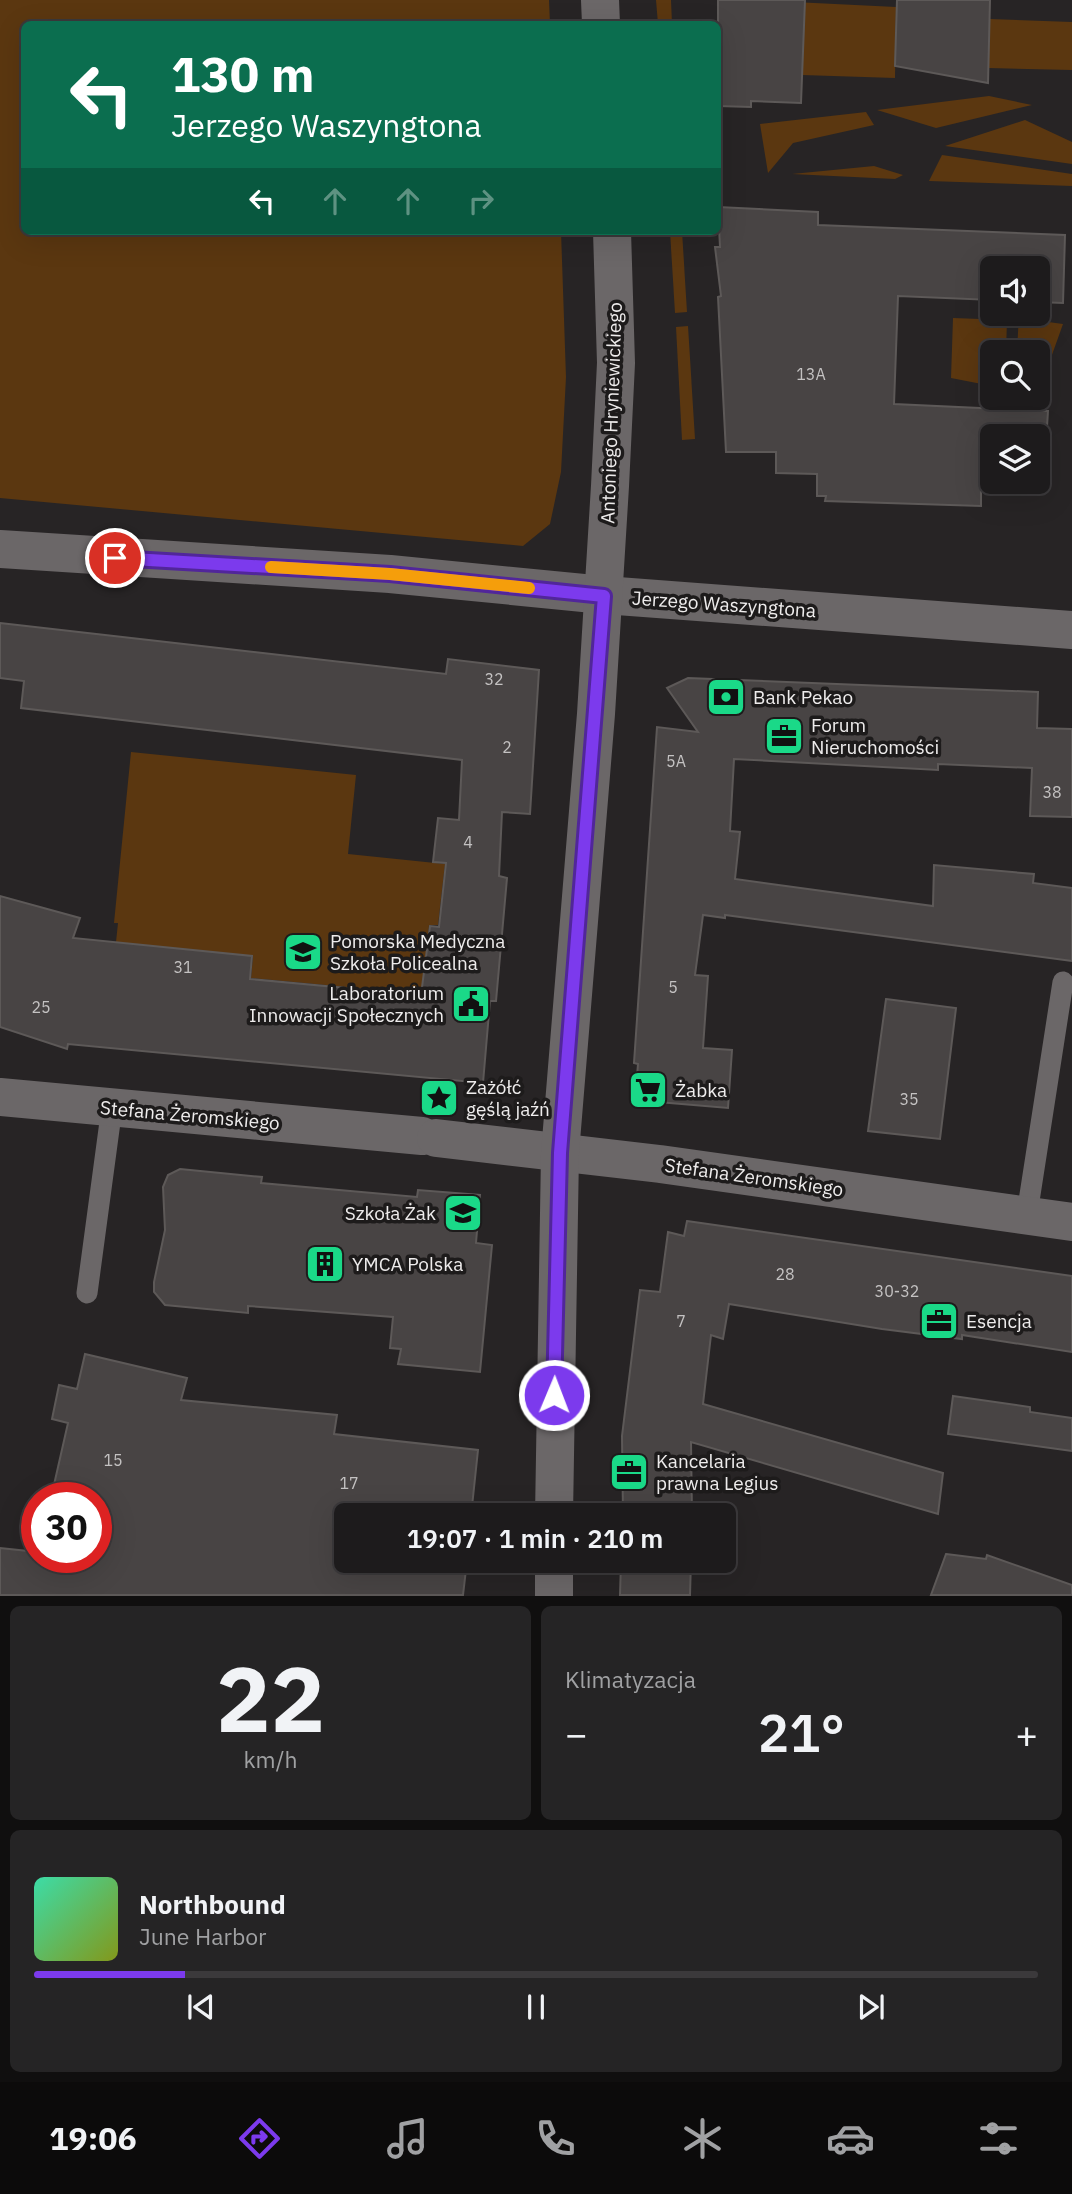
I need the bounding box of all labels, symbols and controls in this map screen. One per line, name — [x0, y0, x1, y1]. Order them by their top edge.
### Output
text: 130 m — [171, 42, 315, 105]
icon: left — [56, 49, 147, 140]
text: Jerzego Waszyngtona — [171, 104, 482, 146]
icon: left — [243, 182, 281, 220]
icon: ahead — [316, 182, 354, 220]
icon: ahead — [389, 182, 427, 220]
icon: right — [462, 182, 500, 220]
map controls — [980, 256, 1050, 494]
button: sound — [980, 256, 1050, 326]
street label: Antoniego Hryniewickiego — [595, 302, 627, 524]
button: search — [980, 340, 1050, 410]
house number: 13A — [796, 364, 826, 384]
button: layers — [980, 424, 1050, 494]
pin — [85, 528, 145, 588]
icon: arrive — [96, 539, 134, 577]
street label: Jerzego Waszyngtona — [631, 586, 817, 622]
house number: 32 — [484, 669, 504, 689]
bank icon: Bank Pekao — [705, 676, 747, 718]
place label: Bank Pekao — [753, 685, 853, 709]
place label: Forum Nieruchomości — [811, 713, 939, 759]
office icon: Forum Nieruchomości — [763, 715, 805, 757]
house number: 2 — [502, 737, 512, 757]
house number: 5A — [666, 751, 686, 771]
house number: 38 — [1042, 782, 1062, 802]
house number: 4 — [463, 832, 473, 852]
place label: Pomorska Medyczna Szkoła Policealna — [330, 929, 505, 975]
school or university icon: Pomorska Medyczna Szkoła Policealna — [282, 931, 324, 973]
house number: 31 — [173, 957, 193, 977]
house number: 5 — [668, 977, 678, 997]
place label: Laboratorium Innowacji Społecznych — [249, 981, 444, 1027]
public building icon: Laboratorium Innowacji Społecznych — [450, 983, 492, 1025]
house number: 25 — [31, 997, 51, 1017]
supermarket icon: Żabka — [627, 1069, 669, 1111]
place label: Zażółć gęślą jaźń — [466, 1075, 550, 1121]
place icon: Zażółć gęślą jaźń — [418, 1077, 460, 1119]
place label: Żabka — [675, 1078, 727, 1102]
house number: 35 — [899, 1089, 919, 1109]
street label: Stefana Żeromskiego — [99, 1095, 281, 1135]
street label: Stefana Żeromskiego — [663, 1153, 845, 1201]
school or university icon: Szkoła Żak — [442, 1192, 484, 1234]
place label: Szkoła Żak — [345, 1201, 436, 1225]
building icon: YMCA Polska — [304, 1243, 346, 1285]
place label: YMCA Polska — [352, 1252, 463, 1276]
house number: 28 — [775, 1264, 795, 1284]
house number: 30-32 — [875, 1281, 919, 1301]
office icon: Esencja — [918, 1300, 960, 1342]
place label: Esencja — [966, 1309, 1032, 1333]
house number: 7 — [676, 1311, 686, 1331]
position arrow — [517, 1358, 591, 1432]
place label: Kancelaria prawna Legius — [656, 1449, 779, 1495]
house number: 15 — [103, 1450, 123, 1470]
office icon: Kancelaria prawna Legius — [608, 1451, 650, 1493]
house number: 17 — [339, 1473, 359, 1493]
speed limit sign: 30 — [21, 1482, 112, 1573]
text: 19:07 · 1 min · 210 m — [407, 1521, 663, 1555]
text: 22 — [216, 1639, 325, 1757]
text: Klimatyzacja — [565, 1664, 696, 1694]
text: 21° — [758, 1699, 845, 1766]
text: − — [565, 1709, 588, 1758]
text: + — [1015, 1709, 1038, 1758]
text: km/h — [243, 1744, 298, 1774]
text: Northbound — [139, 1887, 286, 1921]
text: June Harbor — [139, 1921, 267, 1951]
icon: previous — [182, 1988, 220, 2026]
icon: pause — [517, 1988, 555, 2026]
icon: next — [852, 1988, 890, 2026]
icon: directions — [235, 2114, 284, 2163]
icon: music — [383, 2114, 432, 2163]
icon: phone — [531, 2114, 580, 2163]
icon: climate — [678, 2114, 727, 2163]
icon: car — [826, 2114, 875, 2163]
icon: filters — [974, 2114, 1023, 2163]
text: 19:06 — [49, 2117, 137, 2159]

